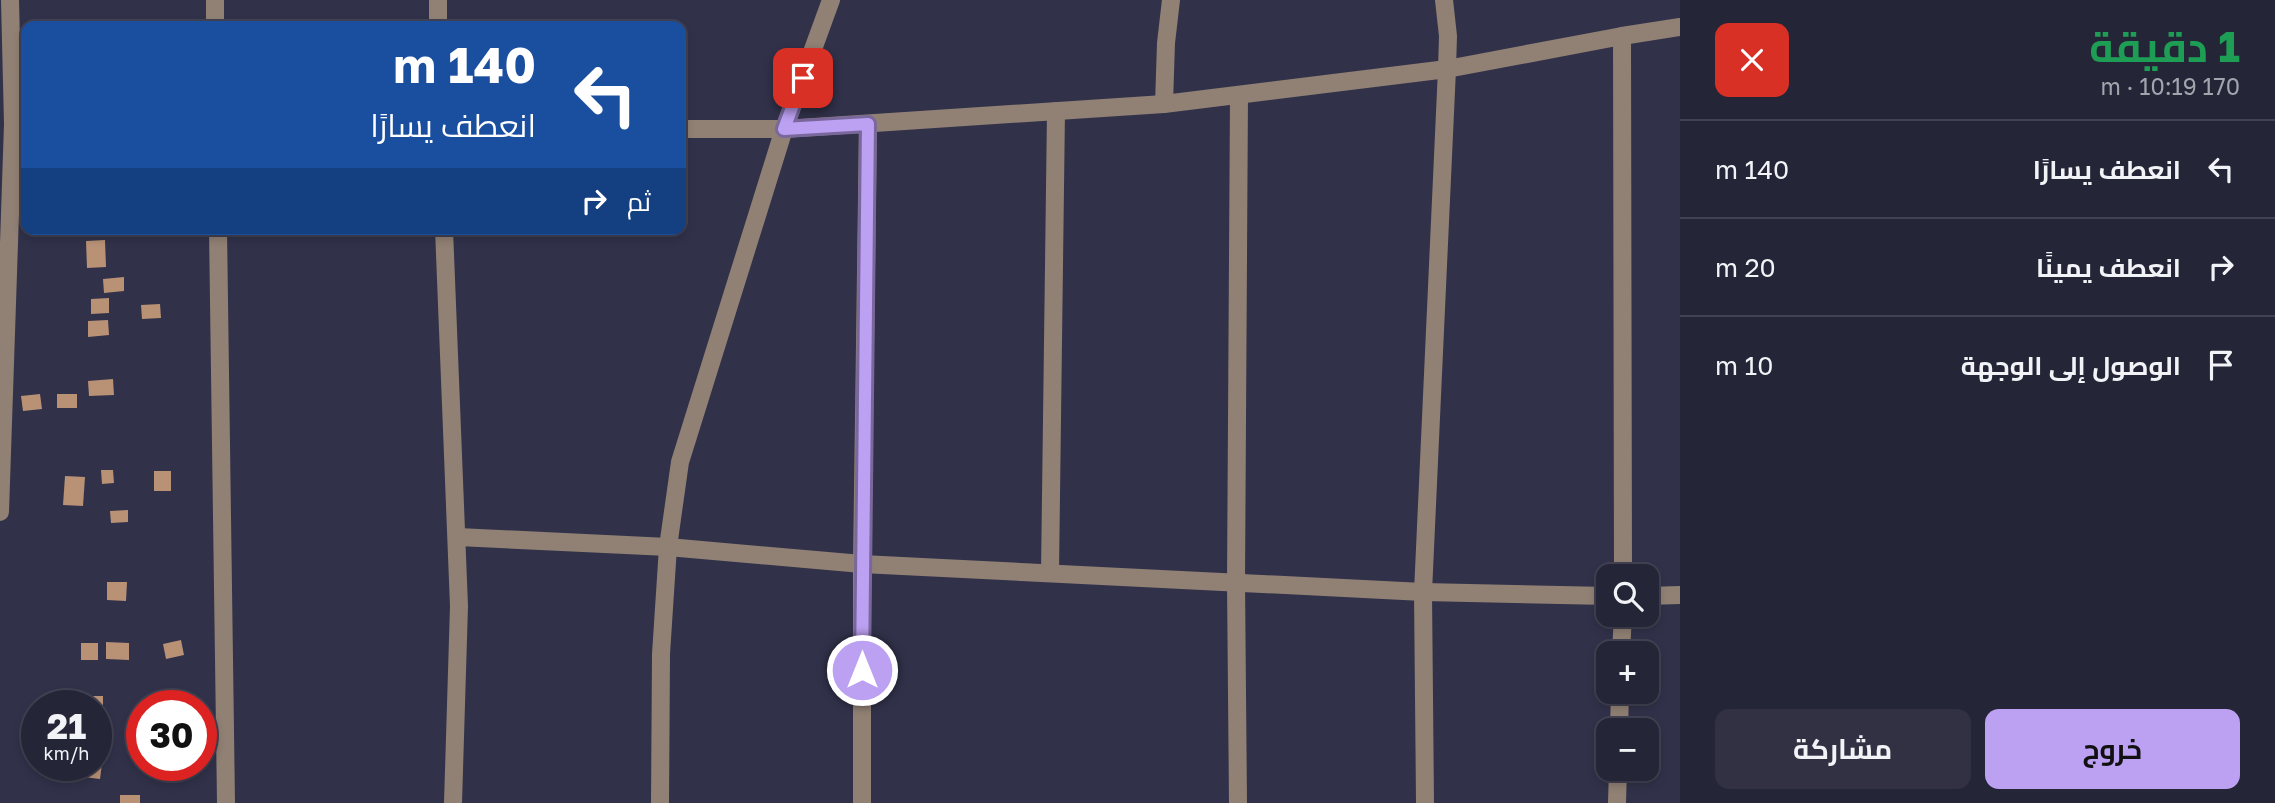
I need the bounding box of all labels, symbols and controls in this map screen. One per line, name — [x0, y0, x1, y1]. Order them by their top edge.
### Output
text: 1 دقيقة — [2089, 21, 2240, 71]
button: close — [1715, 23, 1789, 97]
text: 140 m — [393, 35, 536, 94]
pin — [773, 48, 833, 108]
icon: left — [560, 49, 651, 140]
icon: arrive — [784, 59, 822, 97]
text: 170 m · 10:19 — [2101, 72, 2240, 100]
text: انعطف يسارًا — [370, 106, 536, 144]
icon: left — [2202, 150, 2240, 188]
text: 140 m — [1715, 154, 1789, 185]
text: انعطف يسارًا — [2033, 154, 2181, 185]
icon: right — [575, 182, 613, 220]
text: ثم — [627, 186, 651, 217]
icon: right — [2202, 248, 2240, 286]
text: 20 m — [1715, 252, 1776, 283]
text: انعطف يمينًا — [2036, 252, 2181, 283]
icon: arrive — [2202, 346, 2240, 384]
text: 10 m — [1715, 350, 1773, 381]
text: الوصول إلى الوجهة — [1961, 350, 2181, 381]
map controls — [1596, 564, 1659, 781]
button: search — [1596, 564, 1659, 627]
position arrow — [825, 633, 899, 707]
button: + — [1596, 641, 1659, 704]
speed limit sign: 30 — [126, 690, 217, 781]
text: 21 — [47, 705, 86, 747]
button: مشاركة — [1715, 709, 1971, 789]
button: خروج — [1985, 709, 2240, 789]
button: − — [1596, 718, 1659, 781]
text: km/h — [44, 742, 89, 764]

